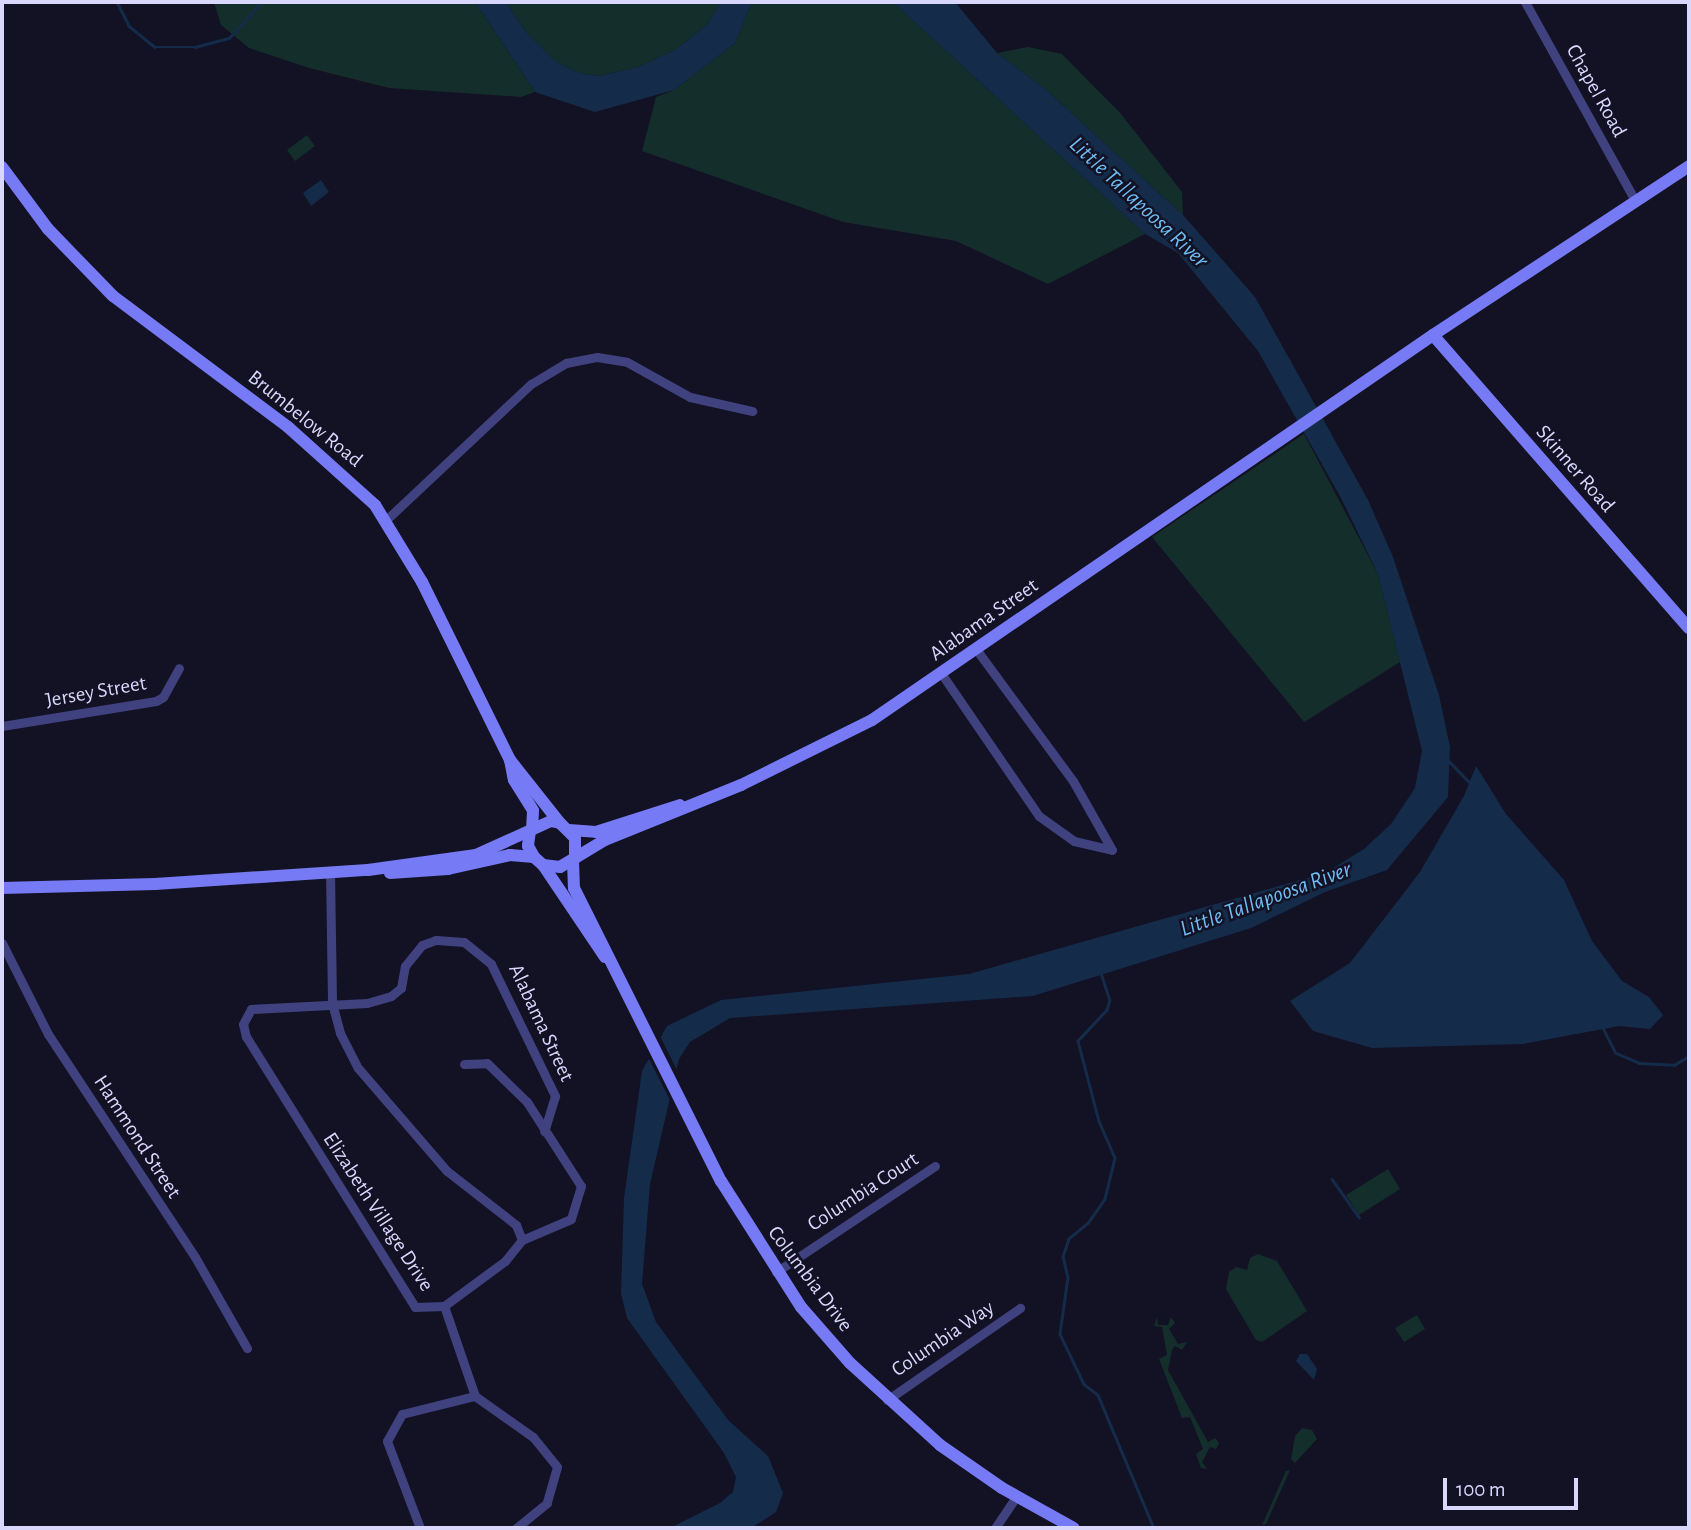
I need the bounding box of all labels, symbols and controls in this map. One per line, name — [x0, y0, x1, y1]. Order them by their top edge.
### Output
street label: Chapel Road — [1560, 40, 1632, 142]
water label: Little Tallapoosa River — [1063, 131, 1213, 275]
street label: Brumbelow Road — [243, 365, 367, 473]
street label: Skinner Road — [1530, 420, 1620, 518]
street label: Alabama Street — [925, 573, 1043, 667]
street label: Jersey Street — [44, 671, 148, 713]
water label: Little Tallapoosa River — [1177, 856, 1355, 944]
street label: Alabama Street — [503, 960, 579, 1086]
street label: Hammond Street — [88, 1071, 186, 1203]
street label: Elizabeth Village Drive — [317, 1128, 439, 1296]
street label: Columbia Court — [803, 1147, 923, 1237]
street label: Columbia Drive — [762, 1221, 858, 1337]
street label: Columbia Way — [887, 1295, 999, 1383]
scale bar — [1446, 1464, 1581, 1508]
text: 100 m — [1456, 1479, 1506, 1500]

